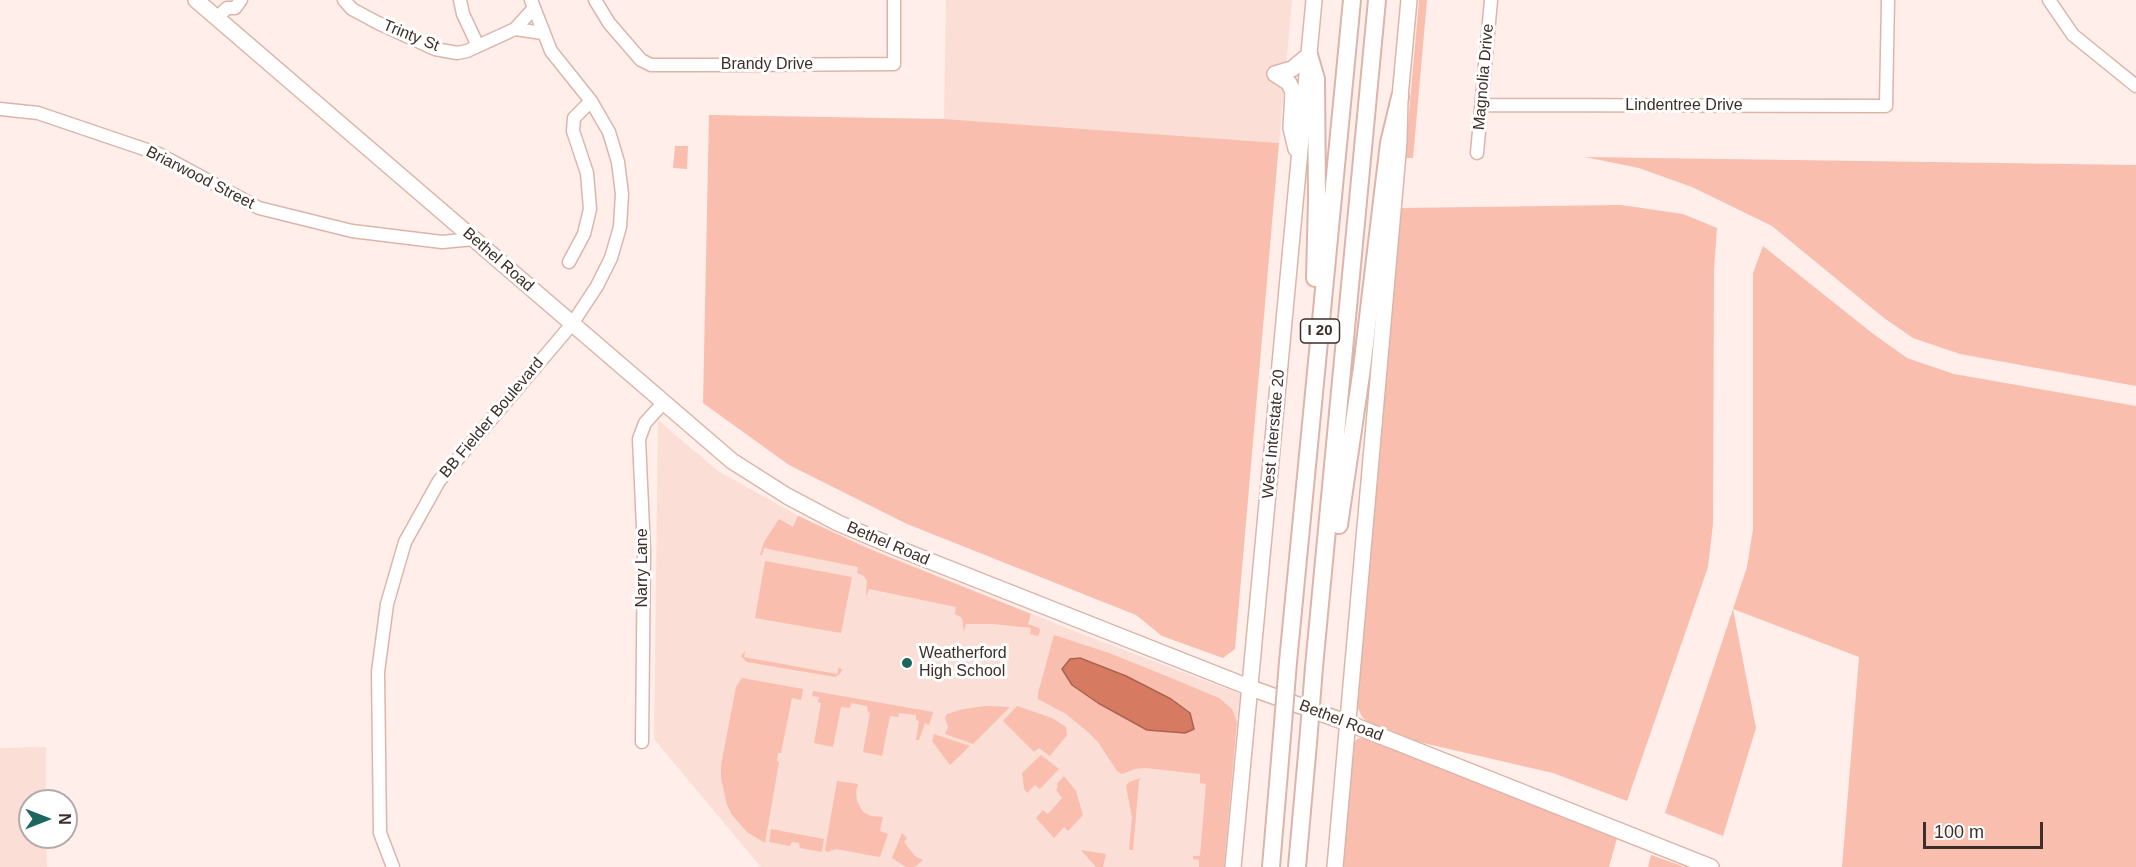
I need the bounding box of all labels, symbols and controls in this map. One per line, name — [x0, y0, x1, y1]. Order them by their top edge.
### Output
street label: Trinty St — [380, 16, 442, 56]
street label: Magnolia Drive — [1470, 23, 1498, 131]
street label: Brandy Drive — [721, 55, 813, 75]
street label: Lindentree Drive — [1625, 96, 1743, 116]
street label: Briarwood Street — [143, 142, 257, 214]
street label: Bethel Road — [458, 224, 538, 296]
road number: I 20 — [1300, 319, 1340, 343]
street label: BB Fielder Boulevard — [436, 354, 548, 482]
street label: West Interstate 20 — [1259, 369, 1289, 499]
street label: Bethel Road — [844, 518, 932, 570]
street label: Narry Lane — [633, 528, 653, 608]
place label: Weatherford High School — [919, 644, 1007, 682]
marker: Weatherford High School — [900, 656, 914, 670]
street label: Bethel Road — [1296, 696, 1386, 746]
north arrow — [18, 789, 78, 849]
scale bar — [1926, 810, 2046, 848]
text: N — [56, 813, 73, 825]
text: 100 m — [1934, 822, 1984, 842]

